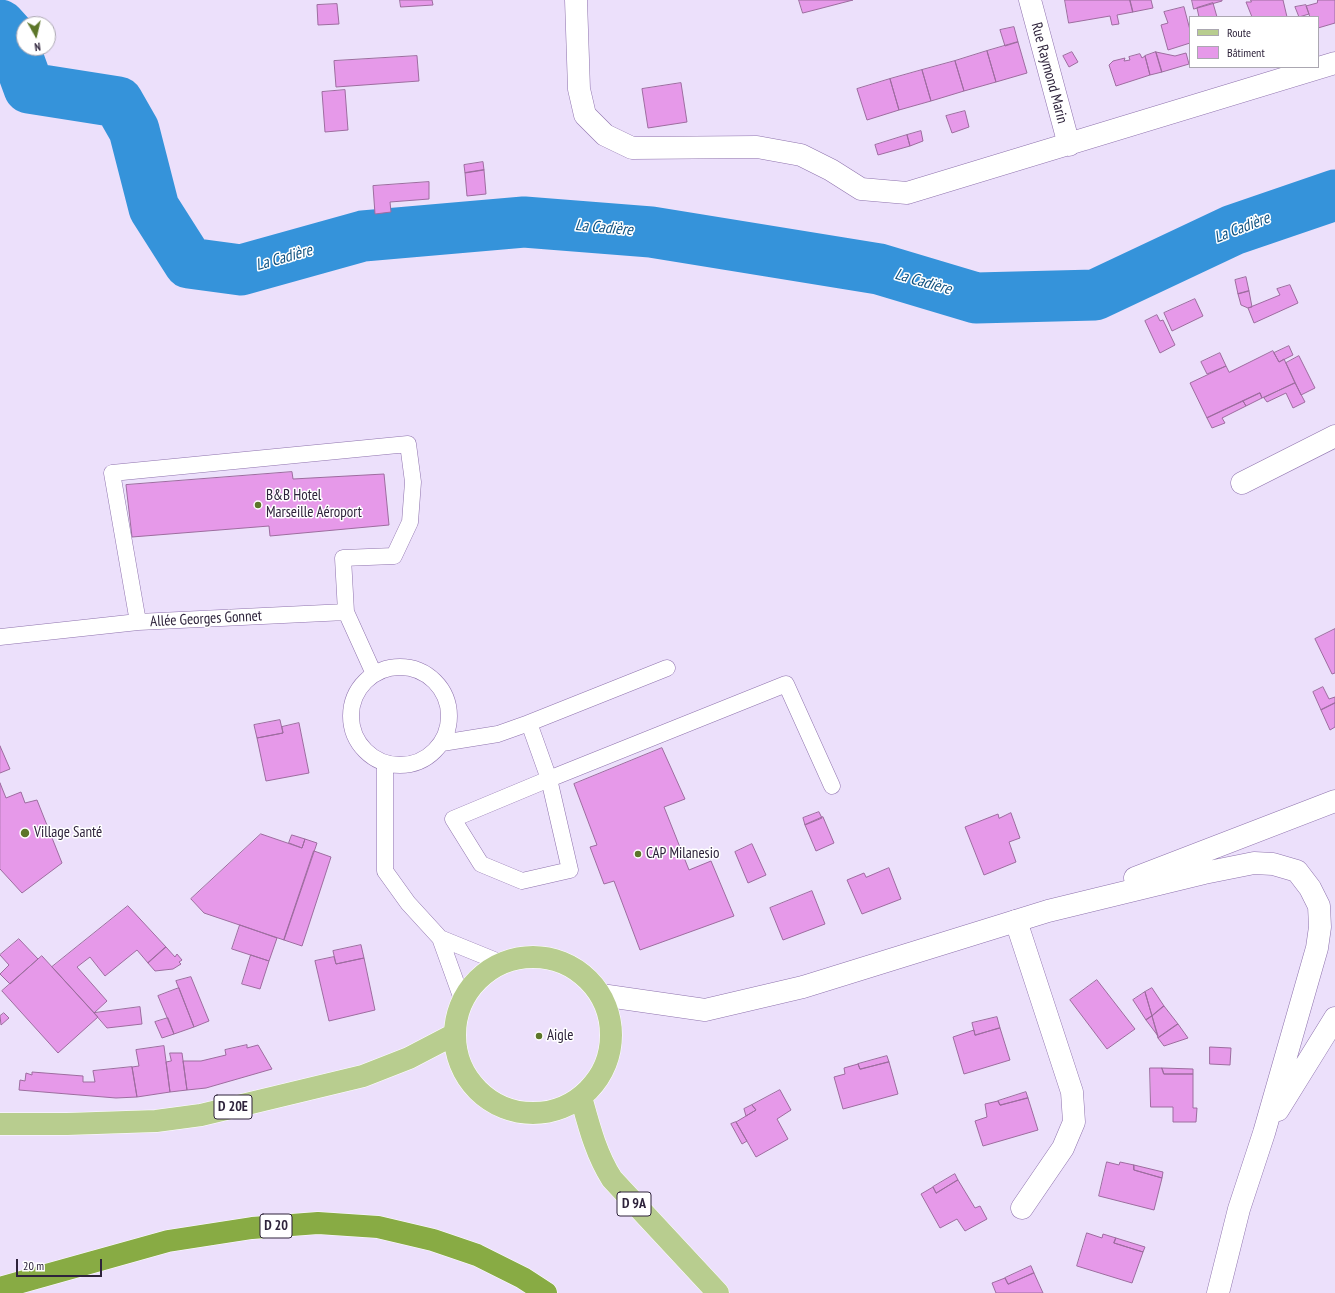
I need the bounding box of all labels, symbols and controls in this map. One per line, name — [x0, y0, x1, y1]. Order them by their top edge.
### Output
north arrow — [16, 16, 56, 56]
legend — [1189, 16, 1319, 68]
street label: Rue Raymond Marin — [1027, 20, 1071, 126]
text: Route — [1227, 25, 1251, 40]
text: N — [34, 40, 41, 54]
text: Bâtiment — [1227, 45, 1265, 60]
water label: La Cadière — [1212, 209, 1272, 247]
water label: La Cadière — [574, 216, 634, 240]
water label: La Cadière — [254, 241, 314, 275]
water label: La Cadière — [893, 265, 953, 299]
place label: B&B Hotel Marseille Aéroport — [266, 487, 362, 522]
marker: B&B Hotel Marseille Aéroport — [253, 500, 263, 510]
street label: Allée Georges Gonnet — [150, 607, 262, 631]
place label: Village Santé — [34, 824, 102, 842]
marker: Village Santé — [19, 827, 31, 839]
place label: CAP Milanesio — [646, 845, 719, 863]
marker: CAP Milanesio — [633, 849, 643, 859]
place label: Aigle — [547, 1027, 574, 1045]
marker: Aigle — [534, 1031, 544, 1041]
road number: D 20E — [214, 1095, 252, 1119]
road number: D 9A — [617, 1192, 651, 1216]
road number: D 20 — [260, 1214, 292, 1238]
scale bar — [18, 1251, 104, 1277]
text: 20 m — [23, 1258, 44, 1273]

